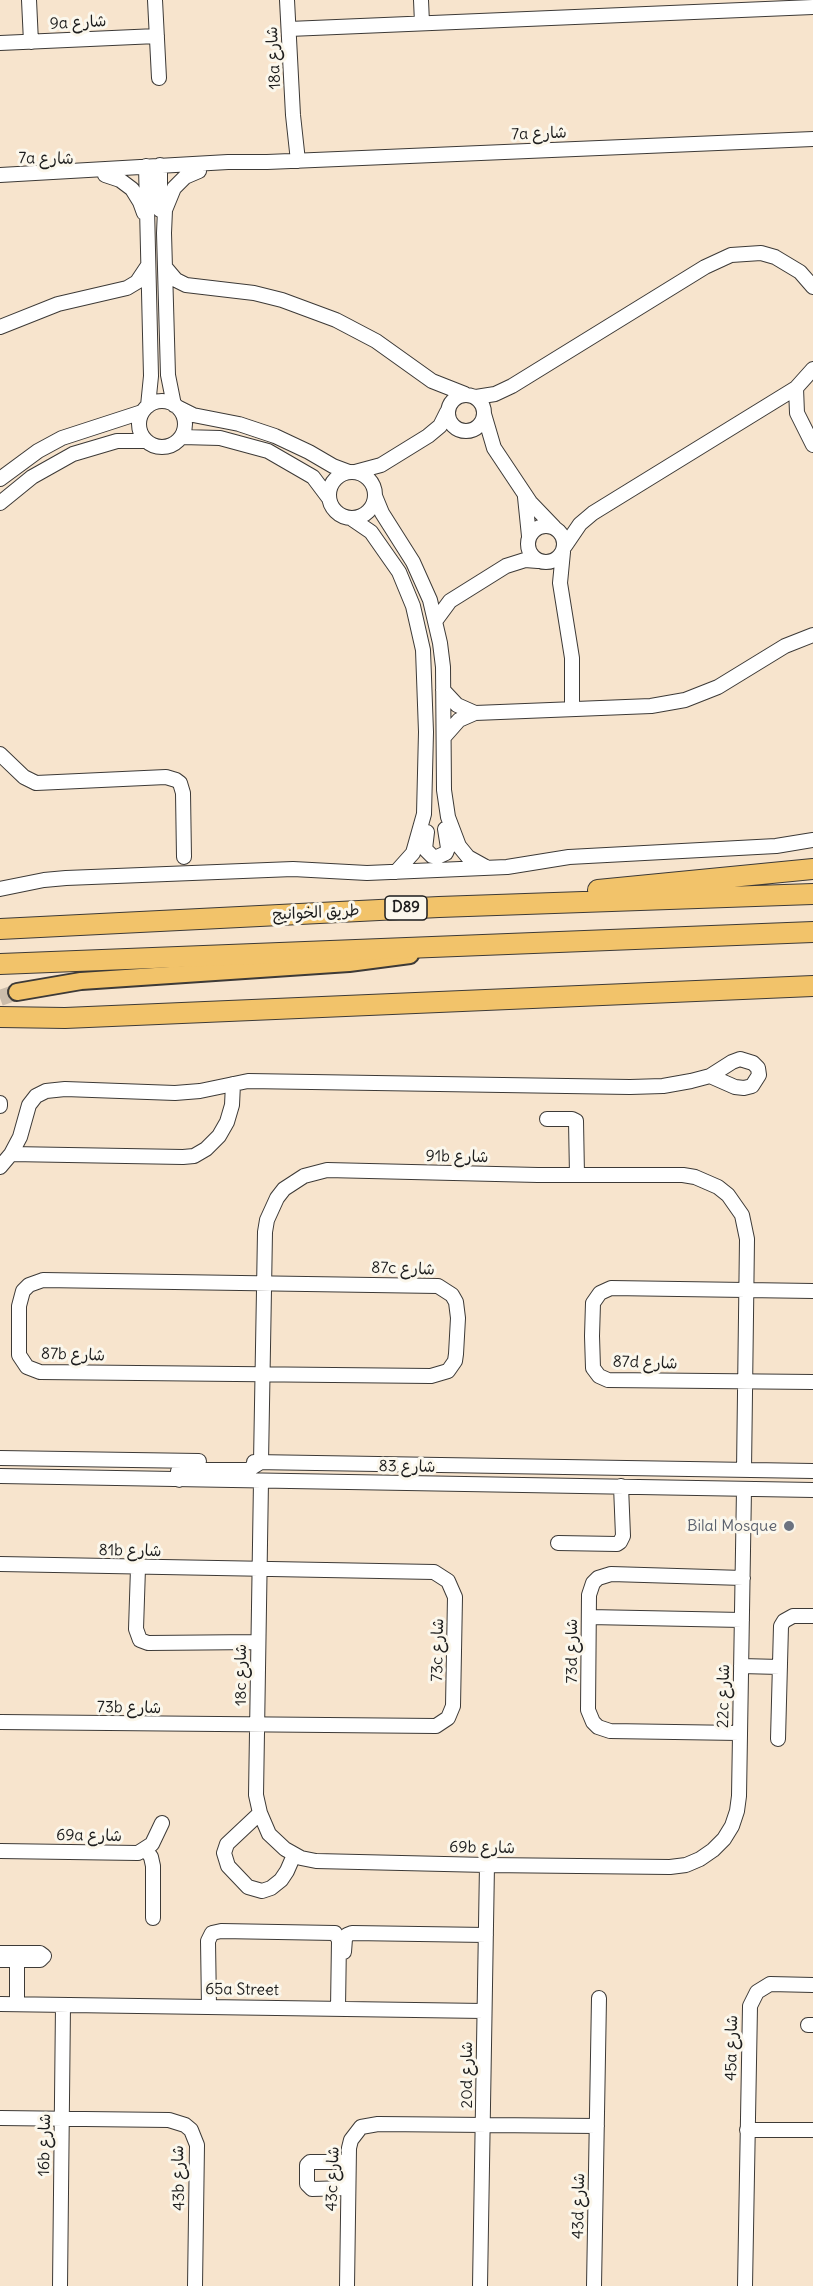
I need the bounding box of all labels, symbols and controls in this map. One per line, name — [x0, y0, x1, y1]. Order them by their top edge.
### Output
street label: 9a شارع — [49, 12, 107, 34]
street label: 18a شارع — [263, 26, 285, 90]
street label: 7a شارع — [511, 123, 567, 145]
street label: 7a شارع — [18, 149, 74, 169]
road number: D89 — [385, 896, 427, 920]
street label: طريق الخوانيج — [272, 901, 360, 925]
street label: 91b شارع — [425, 1147, 489, 1167]
street label: 87c شارع — [371, 1258, 435, 1280]
street label: 87b شارع — [41, 1344, 105, 1366]
street label: 87d شارع — [612, 1352, 678, 1374]
street label: شارع 83 — [378, 1457, 436, 1477]
place label: Bilal Mosque — [687, 1516, 777, 1536]
marker: Bilal Mosque — [782, 1519, 796, 1533]
street label: 81b شارع — [98, 1541, 162, 1561]
street label: 73c شارع — [428, 1618, 448, 1682]
street label: 73d شارع — [562, 1619, 582, 1683]
street label: 18c شارع — [231, 1644, 251, 1706]
street label: 22c شارع — [714, 1664, 734, 1728]
street label: 73b شارع — [97, 1698, 161, 1718]
street label: 69a شارع — [56, 1826, 122, 1846]
street label: 69b شارع — [449, 1838, 515, 1858]
street label: 65a Street — [205, 1980, 279, 2000]
street label: 45a شارع — [722, 2015, 742, 2081]
street label: 20d شارع — [457, 2041, 477, 2109]
street label: 16b شارع — [35, 2113, 55, 2177]
street label: 43b شارع — [169, 2145, 189, 2211]
street label: 43c شارع — [322, 2146, 344, 2212]
street label: 43d شارع — [569, 2173, 589, 2239]

